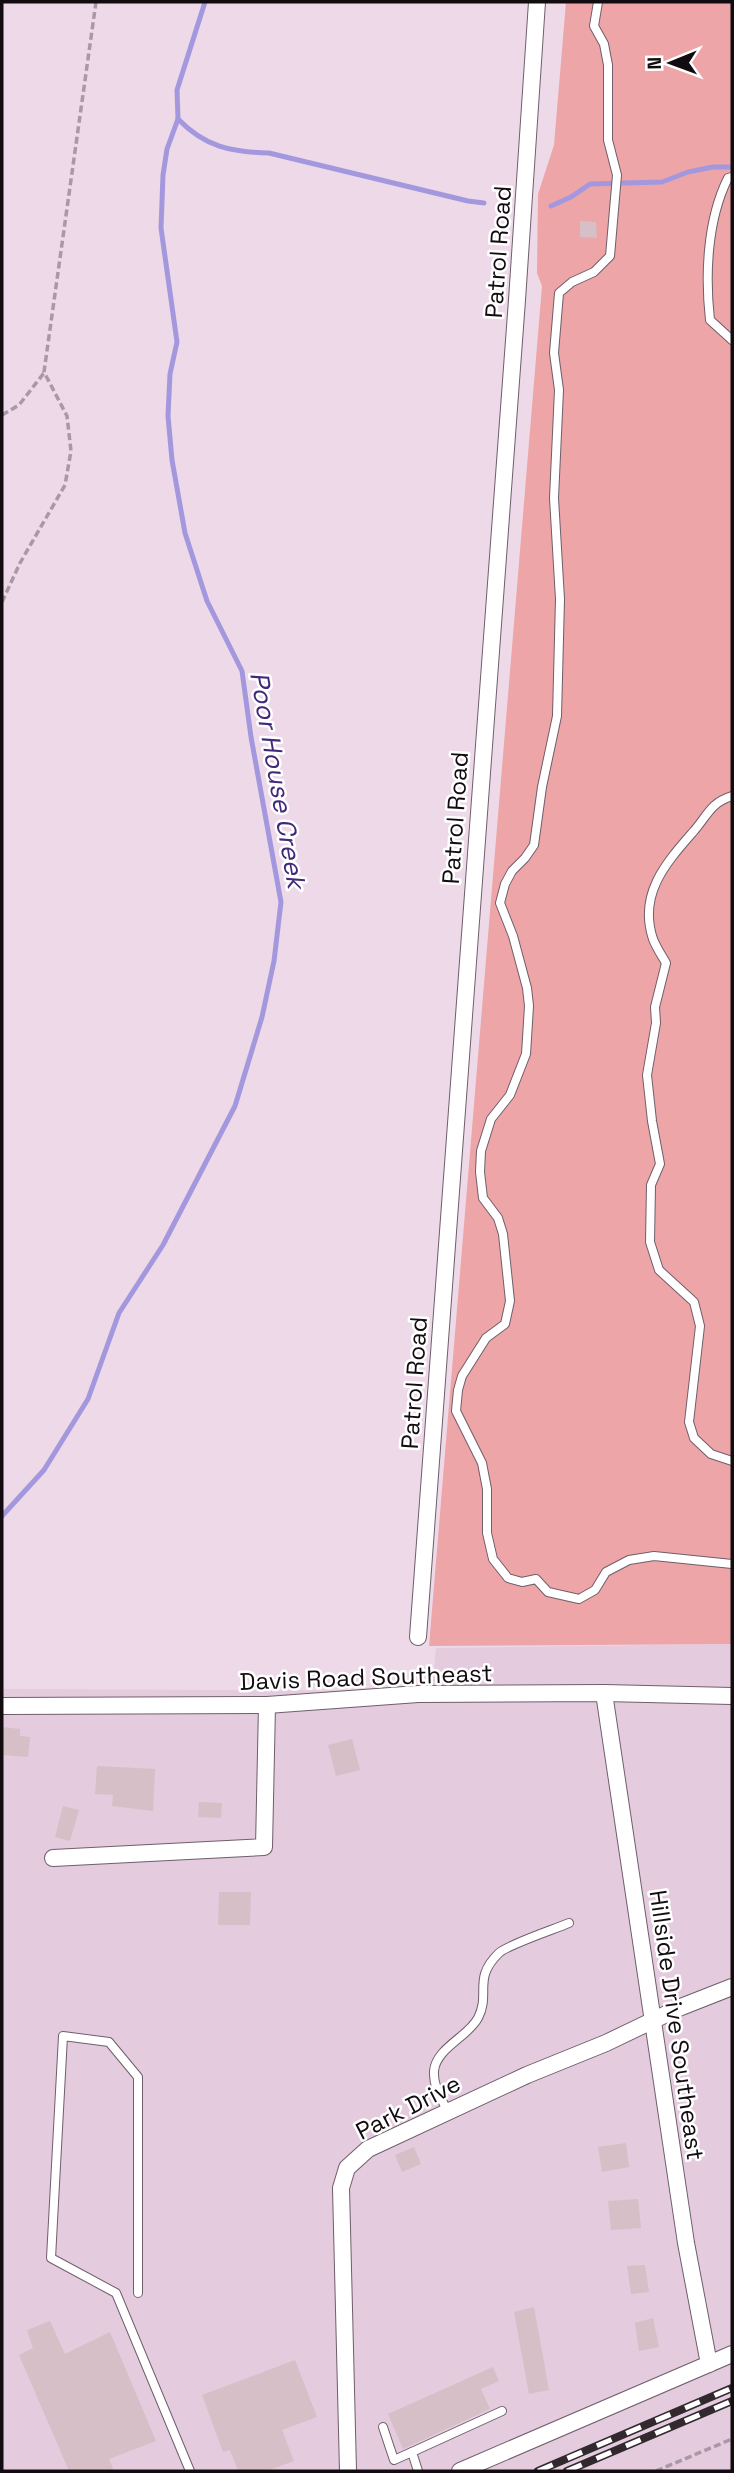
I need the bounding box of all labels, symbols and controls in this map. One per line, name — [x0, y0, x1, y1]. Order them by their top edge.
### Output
north arrow — [636, 28, 706, 98]
text: N — [642, 57, 667, 70]
street label: Patrol Road — [478, 185, 518, 319]
water label: Poor House Creek — [242, 669, 314, 894]
street label: Patrol Road — [435, 751, 475, 885]
street label: Patrol Road — [394, 1316, 434, 1450]
street label: Davis Road Southeast — [239, 1657, 493, 1697]
street label: Hillside Drive Southeast — [643, 1888, 711, 2162]
street label: Park Drive — [350, 2067, 466, 2147]

